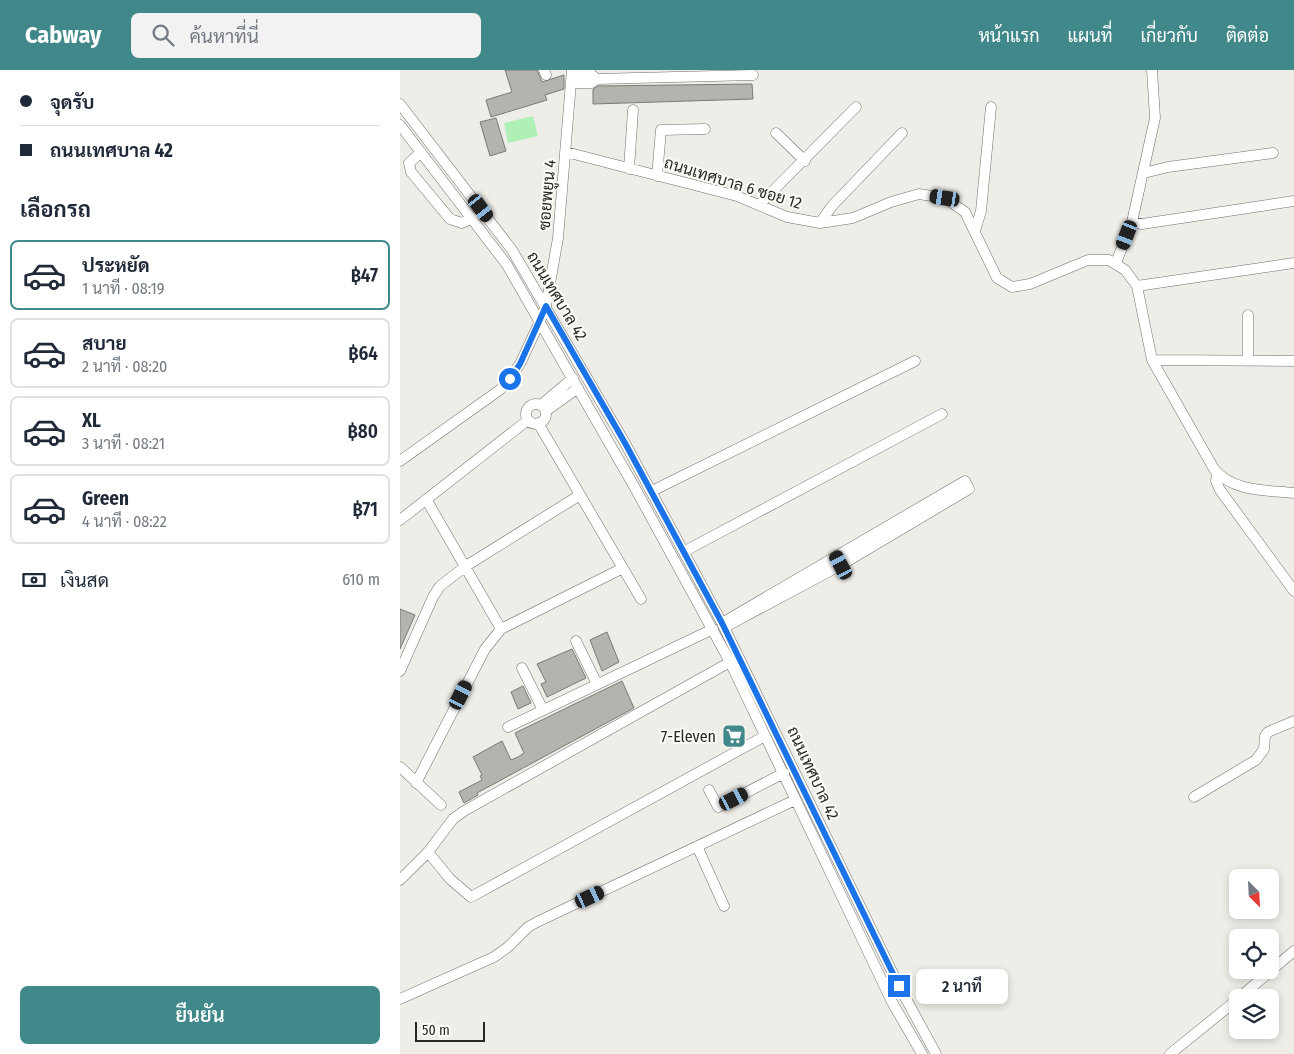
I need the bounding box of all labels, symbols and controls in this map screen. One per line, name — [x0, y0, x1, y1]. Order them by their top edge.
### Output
search box — [131, 13, 481, 58]
text: Cabway — [25, 21, 101, 49]
icon: search — [149, 21, 177, 49]
text: ค้นหาที่นี่ — [189, 25, 259, 48]
text: หน้าแรก — [978, 25, 1040, 47]
text: แผนที่ — [1068, 25, 1112, 47]
text: เกี่ยวกับ — [1140, 25, 1198, 47]
text: ติดต่อ — [1226, 25, 1269, 47]
text: จุดรับ — [50, 91, 94, 114]
text: ถนนเทศบาล 42 — [50, 139, 173, 162]
street label: ถนนเทศบาล 6 ซอย 12 — [662, 153, 804, 213]
street label: ซอยพยูน 4 — [534, 159, 562, 231]
car — [929, 188, 960, 208]
car — [465, 192, 496, 224]
text: เลือกรถ — [20, 196, 91, 223]
car — [1114, 218, 1139, 252]
street label: ถนนเทศบาล 42 — [523, 248, 591, 344]
icon: car — [22, 253, 67, 298]
text: ประหยัด — [82, 254, 150, 277]
text: ฿47 — [351, 264, 378, 287]
text: 1 นาที · 08:19 — [82, 279, 164, 298]
icon: car — [22, 331, 67, 376]
text: สบาย — [82, 332, 127, 355]
text: ฿64 — [348, 342, 378, 365]
text: 2 นาที · 08:20 — [82, 357, 167, 376]
route start — [499, 368, 521, 390]
icon: car — [22, 409, 67, 454]
text: XL — [82, 409, 101, 432]
text: ฿80 — [348, 420, 378, 443]
text: 3 นาที · 08:21 — [82, 434, 165, 453]
icon: car — [22, 487, 67, 532]
text: Green — [82, 487, 129, 510]
text: ฿71 — [352, 498, 378, 521]
text: 4 นาที · 08:22 — [82, 512, 167, 531]
car — [827, 548, 854, 582]
icon: cash — [20, 566, 48, 594]
text: เงินสด — [60, 569, 109, 592]
text: 610 m — [342, 570, 380, 589]
car — [447, 678, 474, 712]
supermarket icon: 7-Eleven — [721, 723, 747, 749]
street label: ถนนเทศบาล 42 — [783, 723, 843, 823]
place label: 7-Eleven — [661, 727, 716, 746]
car — [717, 786, 750, 812]
north arrow — [1229, 869, 1279, 919]
map controls — [1229, 869, 1279, 1039]
car — [573, 884, 606, 910]
button: locate — [1229, 929, 1279, 979]
callout: 2 นาที — [916, 968, 1009, 1004]
route end — [888, 975, 910, 997]
text: 2 นาที — [942, 977, 982, 996]
button: ยืนยัน — [20, 986, 380, 1044]
button: layers — [1229, 989, 1279, 1039]
scale bar — [415, 1019, 485, 1042]
text: 50 m — [422, 1022, 450, 1039]

